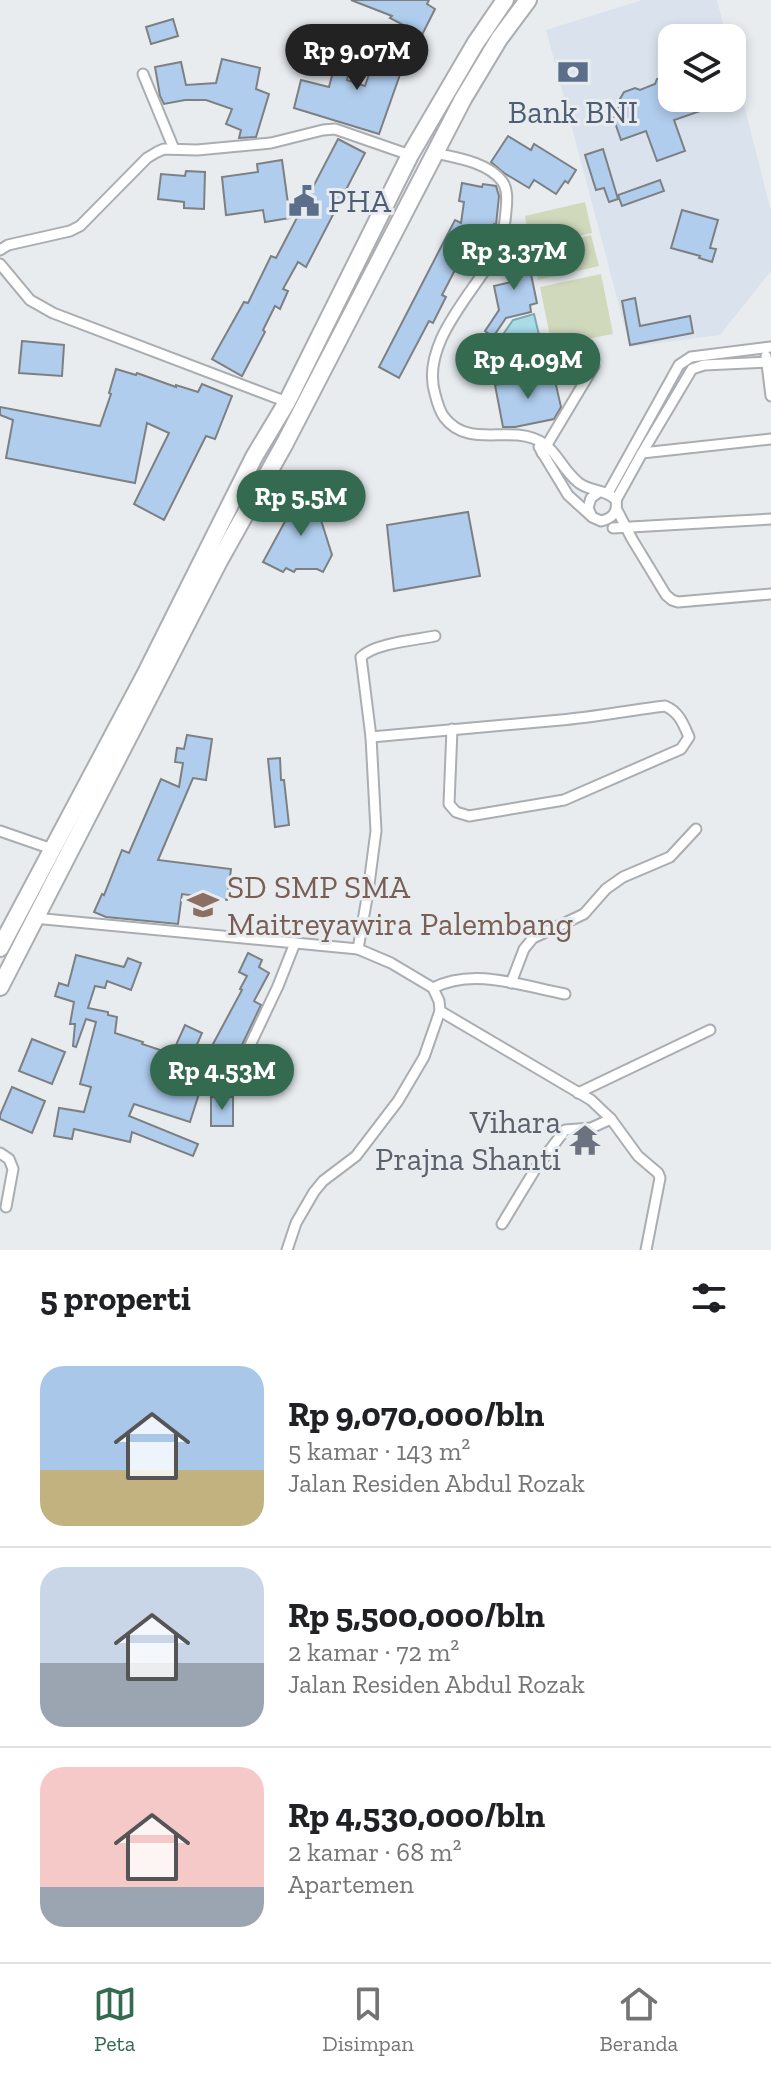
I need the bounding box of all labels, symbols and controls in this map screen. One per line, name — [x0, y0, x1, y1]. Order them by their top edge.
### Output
pin: Rp 9.07M — [274, 24, 440, 92]
map controls — [658, 24, 746, 112]
button: layers — [658, 24, 746, 112]
text: Rp 9.07M — [303, 34, 411, 66]
bank icon: Bank BNI — [556, 55, 590, 89]
place label: Bank BNI — [508, 93, 638, 131]
place label: PHA — [328, 182, 391, 220]
public building icon: PHA — [287, 184, 321, 218]
pin: Rp 3.37M — [431, 224, 597, 292]
text: Rp 3.37M — [461, 234, 567, 266]
pin: Rp 4.09M — [445, 333, 611, 401]
text: Rp 4.09M — [473, 343, 583, 375]
pin: Rp 5.5M — [227, 470, 375, 538]
text: Rp 5.5M — [255, 480, 347, 512]
place label: SD SMP SMA Maitreyawira Palembang — [227, 868, 573, 943]
school or university icon: SD SMP SMA Maitreyawira Palembang — [186, 888, 220, 922]
pin: Rp 4.53M — [139, 1044, 305, 1112]
text: Rp 4.53M — [168, 1054, 276, 1086]
place label: Vihara Prajna Shanti — [375, 1103, 561, 1178]
temple icon: Vihara Prajna Shanti — [568, 1123, 602, 1157]
icon: filters — [687, 1276, 731, 1320]
text: 5 properti — [40, 1278, 191, 1319]
text: Rp 9,070,000/bln — [288, 1394, 545, 1435]
icon: home — [104, 1398, 200, 1494]
text: 5 kamar · 143 m² — [288, 1435, 470, 1467]
text: Jalan Residen Abdul Rozak — [288, 1467, 585, 1499]
text: Rp 5,500,000/bln — [288, 1595, 545, 1636]
icon: home — [104, 1599, 200, 1695]
text: 2 kamar · 72 m² — [288, 1636, 459, 1668]
text: Jalan Residen Abdul Rozak — [288, 1668, 585, 1700]
text: Rp 4,530,000/bln — [288, 1795, 545, 1836]
icon: home — [104, 1799, 200, 1895]
text: 2 kamar · 68 m² — [288, 1836, 462, 1868]
text: Apartemen — [288, 1868, 414, 1900]
tab: Peta — [93, 1982, 137, 2057]
tab: Disimpan — [322, 1982, 414, 2057]
tab: Beranda — [599, 1982, 678, 2057]

